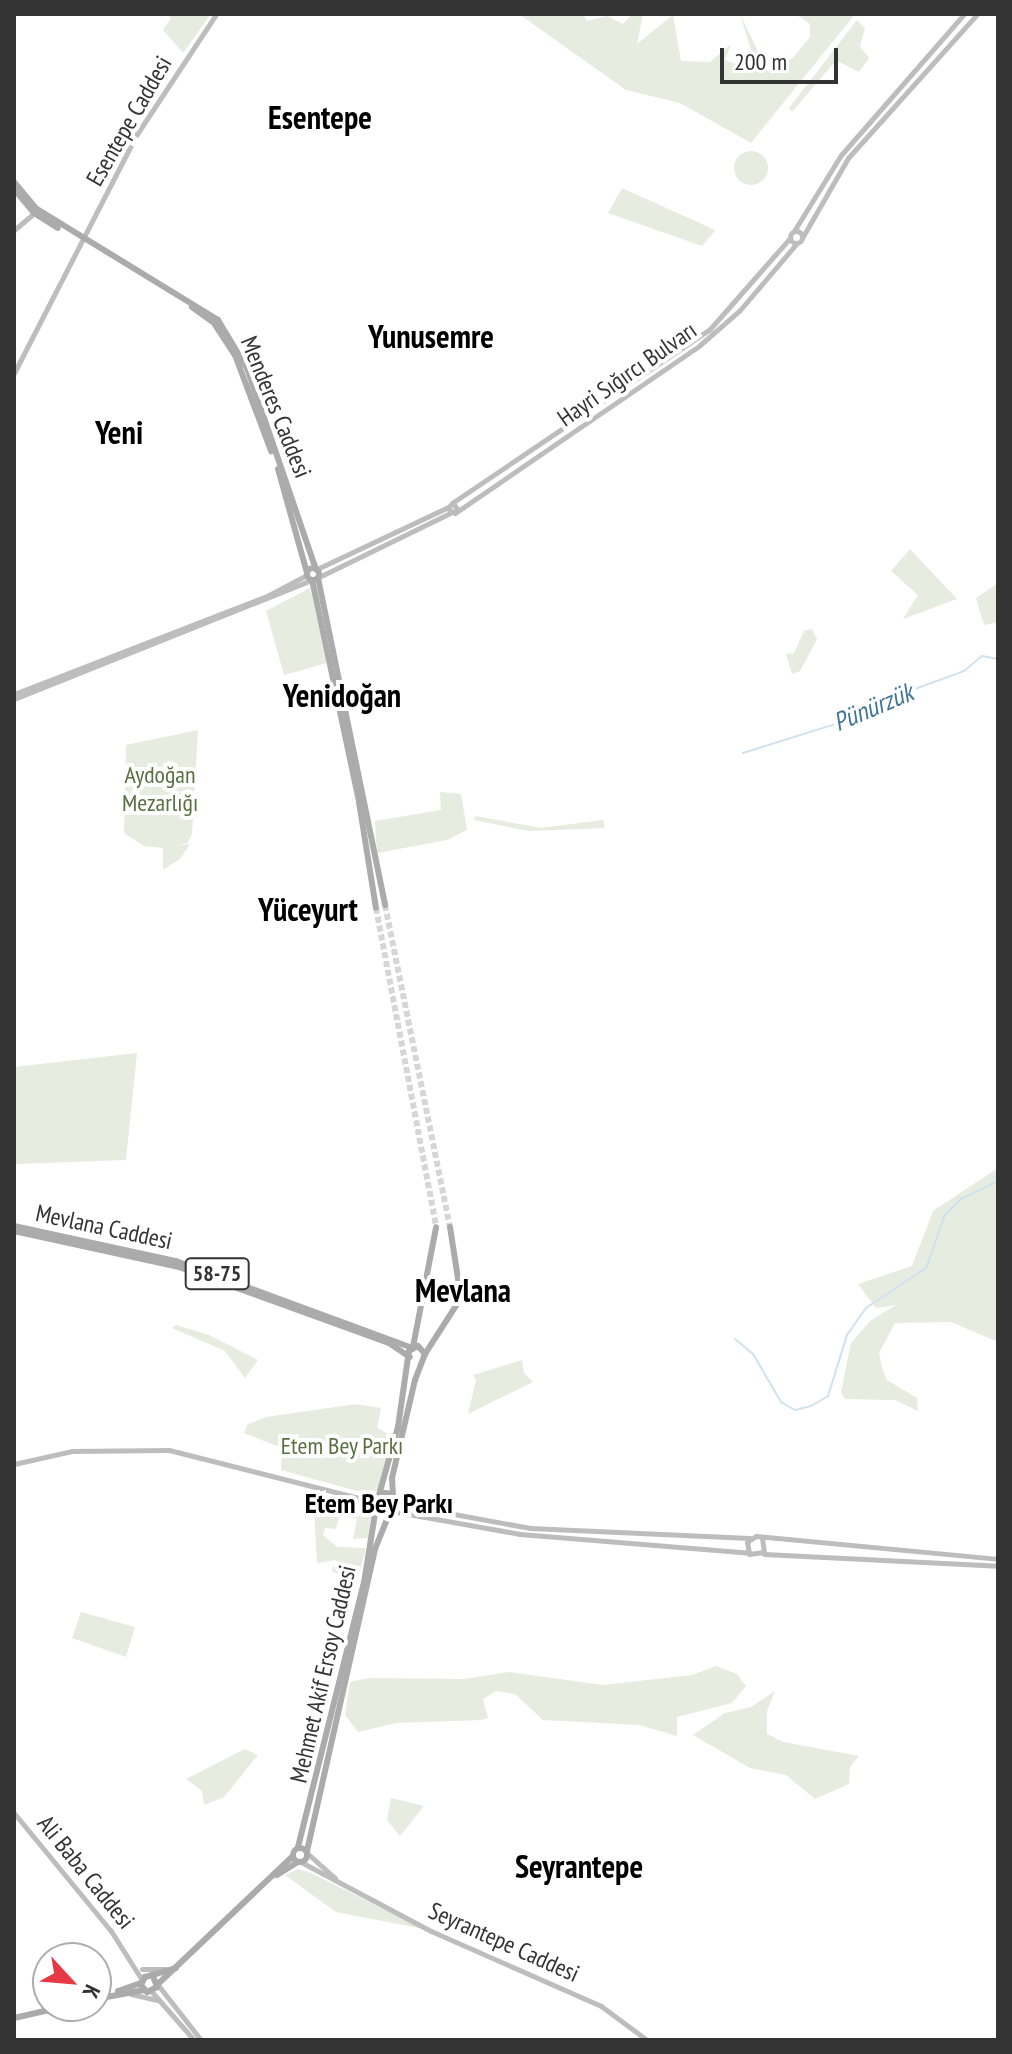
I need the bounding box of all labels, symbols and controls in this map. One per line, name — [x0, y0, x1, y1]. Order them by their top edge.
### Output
scale bar — [724, 32, 842, 82]
text: 200 m — [734, 46, 787, 77]
street label: Esentepe Caddesi — [80, 51, 178, 191]
district label: Esentepe — [268, 98, 372, 136]
street label: Hayri Sığırcı Bulvarı — [552, 316, 702, 432]
district label: Yunusemre — [368, 317, 494, 355]
street label: Menderes Caddesi — [235, 332, 317, 482]
district label: Yeni — [95, 413, 143, 451]
district label: Yenidoğan — [283, 676, 401, 714]
water label: Pünürzük — [828, 676, 918, 738]
park label: Aydoğan Mezarlığı — [122, 761, 198, 817]
district label: Yüceyurt — [258, 890, 358, 928]
street label: Mevlana Caddesi — [33, 1198, 175, 1256]
road number: 58-75 — [183, 1256, 251, 1292]
district label: Mevlana — [415, 1271, 511, 1309]
park label: Etem Bey Parkı — [280, 1432, 404, 1460]
district label: Etem Bey Parkı — [304, 1486, 454, 1520]
street label: Mehmet Akif Ersoy Caddesi — [284, 1562, 362, 1786]
street label: Ali Baba Caddesi — [32, 1809, 140, 1935]
district label: Seyrantepe — [515, 1847, 643, 1885]
street label: Seyrantepe Caddesi — [424, 1896, 584, 1988]
north arrow — [32, 1942, 112, 2022]
text: K — [77, 1980, 107, 2003]

